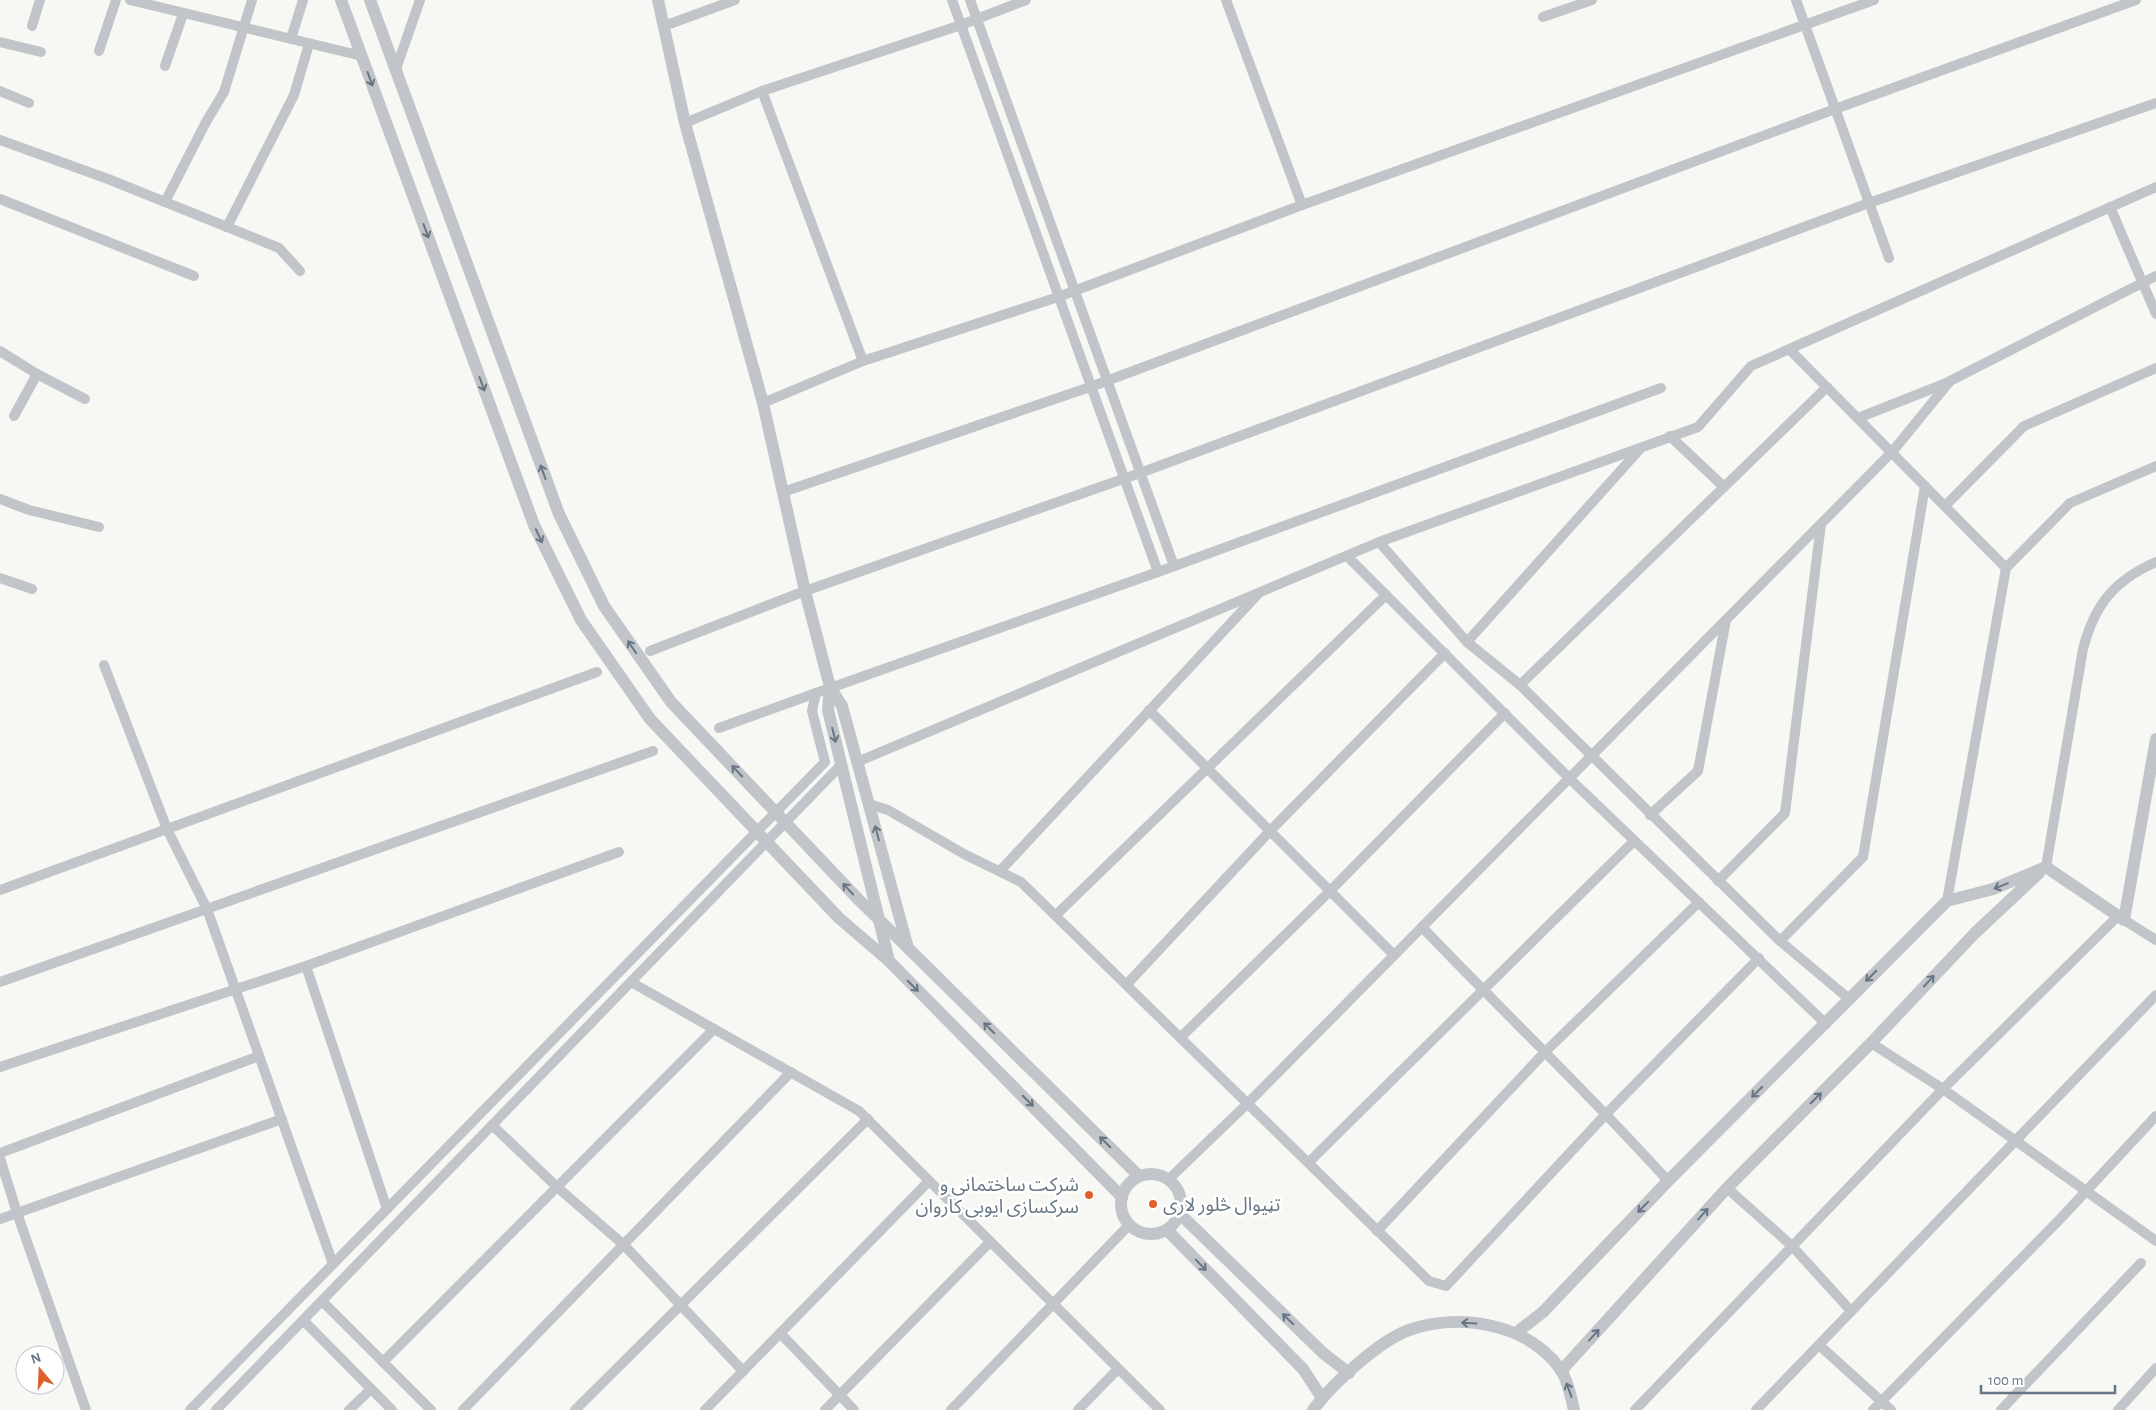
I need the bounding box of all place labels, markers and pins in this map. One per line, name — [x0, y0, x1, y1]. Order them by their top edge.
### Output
place label: شرکت ساختمانی و سرکسازی ایوبی کاروان — [916, 1176, 1079, 1218]
marker: شرکت ساختمانی و سرکسازی ایوبی کاروان — [1083, 1189, 1095, 1201]
place label: تڼیوال څلور لاری — [1163, 1196, 1281, 1216]
marker: تڼیوال څلور لاری — [1147, 1198, 1159, 1210]

